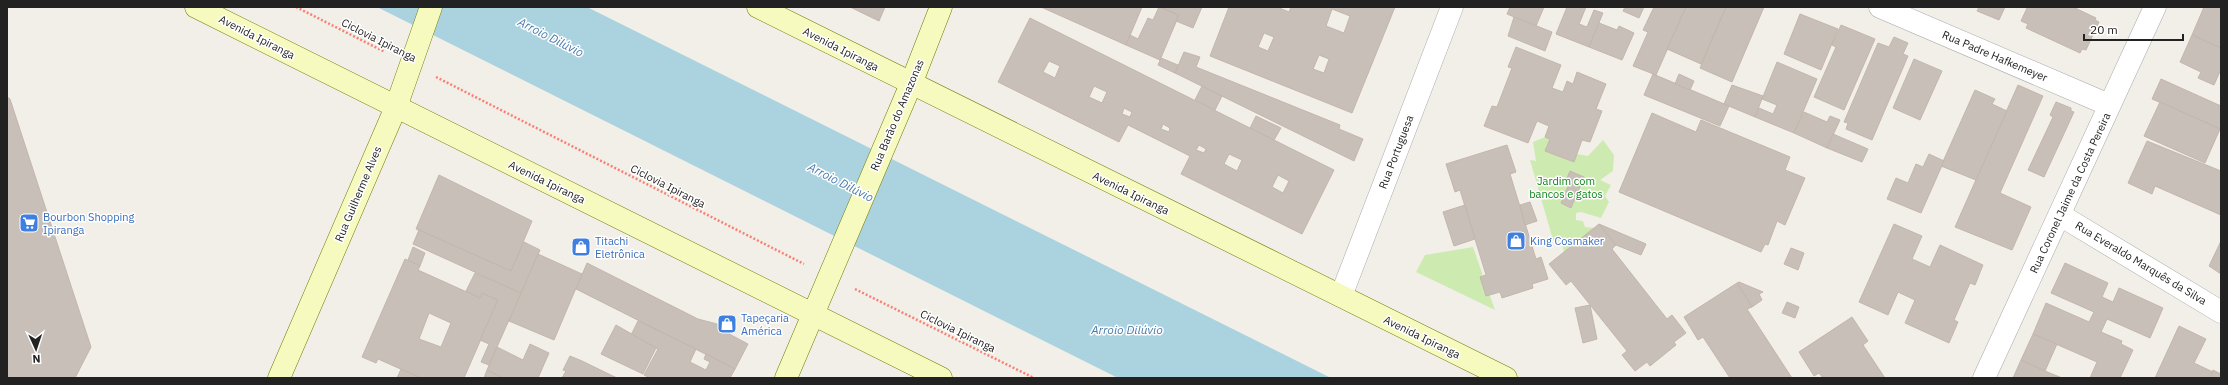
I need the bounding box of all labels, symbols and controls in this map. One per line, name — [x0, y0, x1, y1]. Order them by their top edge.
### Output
street label: Avenida Ipiranga — [217, 12, 297, 62]
water label: Arroio Dilúvio — [515, 14, 587, 60]
street label: Ciclovia Ipiranga — [339, 15, 419, 65]
scale bar — [2084, 16, 2183, 42]
text: 20 m — [2090, 22, 2118, 37]
street label: Avenida Ipiranga — [801, 24, 881, 74]
street label: Rua Padre Hafkemeyer — [1940, 27, 2050, 85]
street label: Rua Barão do Amazonas — [867, 57, 927, 173]
street label: Rua Coronel Jaime da Costa Pereira — [2027, 110, 2114, 276]
street label: Rua Portuguesa — [1376, 113, 1417, 191]
street label: Rua Guilherme Alves — [332, 144, 384, 244]
street label: Avenida Ipiranga — [506, 157, 588, 207]
water label: Arroio Dilúvio — [805, 159, 877, 205]
street label: Ciclovia Ipiranga — [628, 161, 708, 211]
street label: Avenida Ipiranga — [1090, 168, 1172, 218]
park label: Jardim com bancos e gatos — [1529, 174, 1603, 201]
place label: Bourbon Shopping Ipiranga — [43, 210, 135, 237]
supermarket icon: Bourbon Shopping Ipiranga — [18, 212, 40, 234]
street label: Rua Everaldo Marquês da Silva — [2073, 218, 2209, 308]
shop icon: King Cosmaker — [1505, 230, 1527, 252]
place label: Titachi Eletrônica — [595, 234, 645, 261]
place label: King Cosmaker — [1530, 234, 1604, 248]
shop icon: Titachi Eletrônica — [570, 236, 592, 258]
street label: Ciclovia Ipiranga — [918, 307, 998, 355]
place label: Tapeçaria América — [741, 311, 789, 338]
street label: Avenida Ipiranga — [1381, 312, 1463, 362]
shop icon: Tapeçaria América — [716, 313, 738, 335]
water label: Arroio Dilúvio — [1090, 322, 1163, 337]
north arrow — [16, 329, 56, 369]
text: N — [32, 352, 41, 366]

